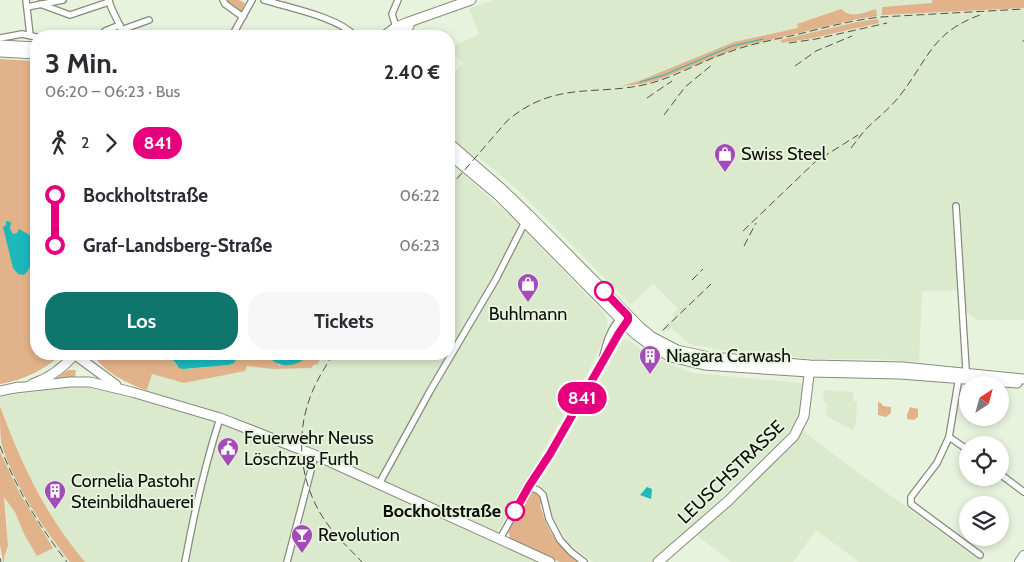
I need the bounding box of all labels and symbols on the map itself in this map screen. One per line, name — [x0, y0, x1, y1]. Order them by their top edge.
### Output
shop icon: Swiss Steel — [713, 142, 737, 173]
place label: Swiss Steel — [741, 143, 827, 165]
shop icon: Buhlmann — [516, 272, 540, 303]
unlabelled marker — [594, 281, 614, 301]
place label: Buhlmann — [489, 303, 567, 325]
building icon: Niagara Carwash — [638, 344, 662, 375]
place label: Niagara Carwash — [666, 345, 791, 367]
north arrow — [959, 376, 1009, 426]
line badge: 841 — [553, 382, 611, 414]
street label: LEUSCHSTRASSE — [673, 416, 789, 528]
place label: Feuerwehr Neuss Löschzug Furth — [244, 427, 374, 470]
public building icon: Feuerwehr Neuss Löschzug Furth — [216, 436, 240, 467]
place label: Cornelia Pastohr Steinbildhauerei — [71, 470, 195, 513]
building icon: Cornelia Pastohr Steinbildhauerei — [43, 479, 67, 510]
place label: Bockholtstraße — [382, 500, 501, 522]
marker: Bockholtstraße — [505, 501, 525, 521]
bar icon: Revolution — [290, 523, 314, 554]
place label: Revolution — [318, 524, 400, 546]

